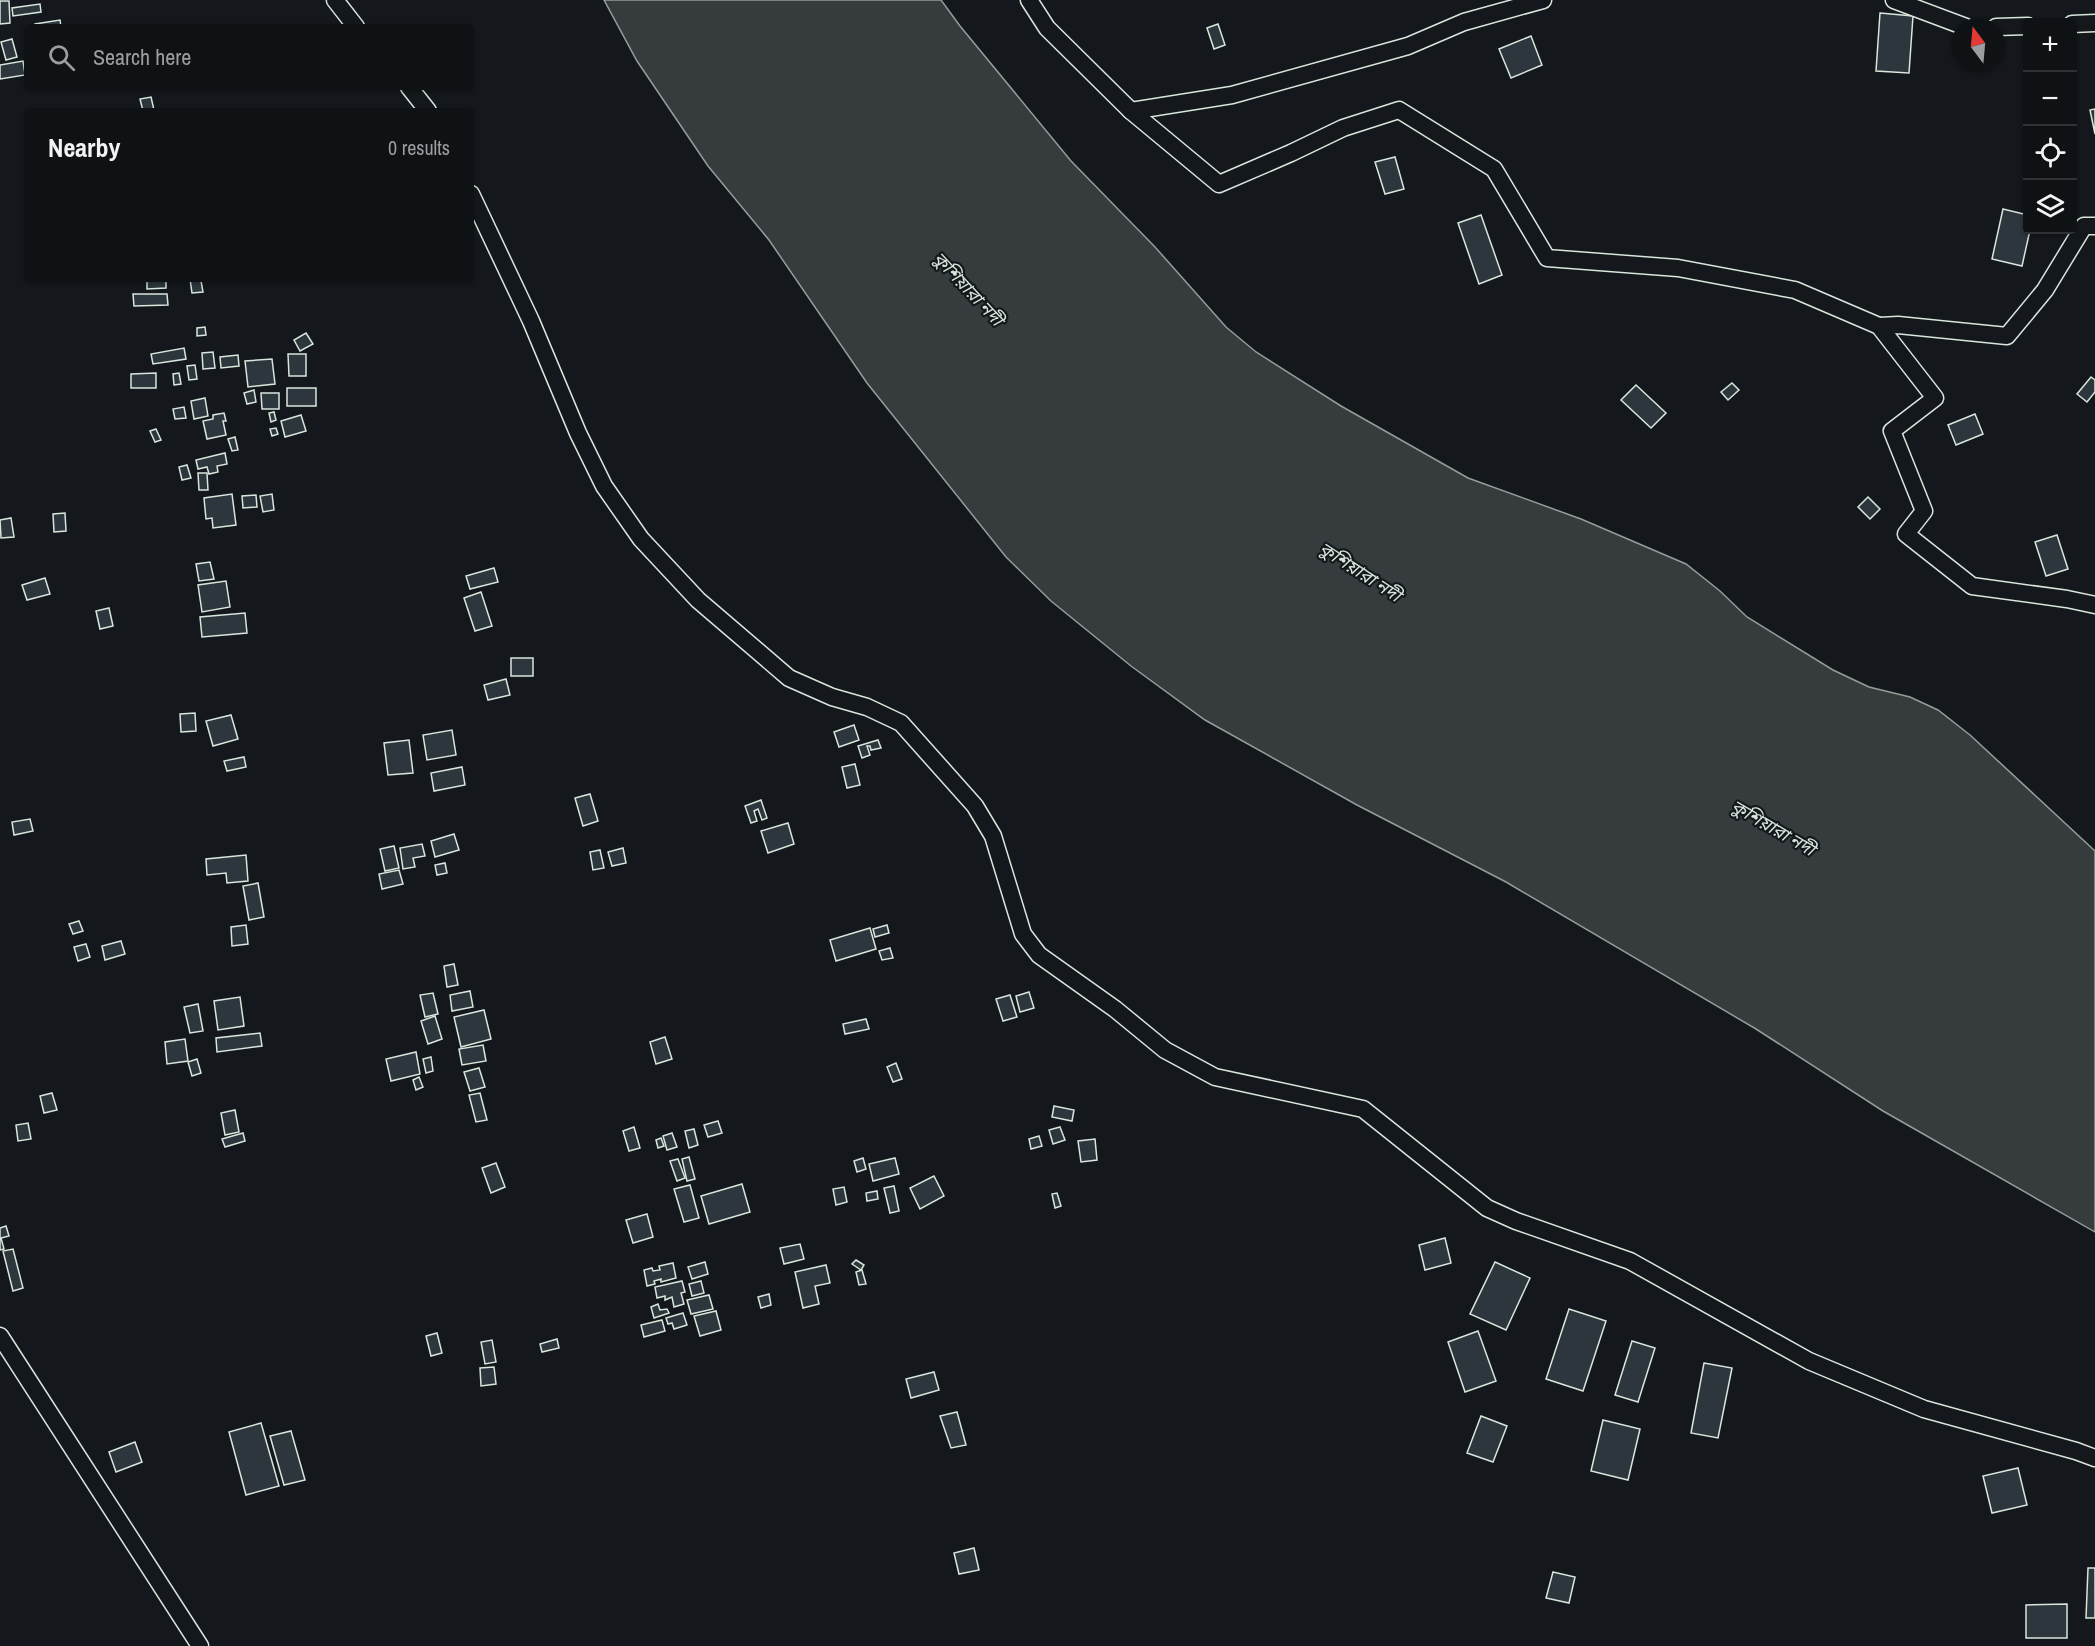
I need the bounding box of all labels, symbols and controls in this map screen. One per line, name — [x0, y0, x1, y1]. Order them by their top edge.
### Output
north arrow — [1951, 18, 2005, 72]
map controls — [2023, 18, 2077, 234]
button: + — [2023, 18, 2077, 72]
search box — [24, 24, 474, 90]
icon: search — [45, 41, 78, 74]
text: Search here — [93, 42, 191, 72]
button: − — [2023, 72, 2077, 126]
button: locate — [2023, 126, 2077, 180]
text: Nearby — [48, 130, 120, 165]
text: 0 results — [388, 134, 450, 161]
button: layers — [2023, 180, 2077, 234]
water label: কুশিয়ারা নদী — [928, 246, 1011, 333]
water label: কুশিয়ারা নদী — [1315, 536, 1409, 609]
water label: কুশিয়ারা নদী — [1727, 794, 1822, 863]

